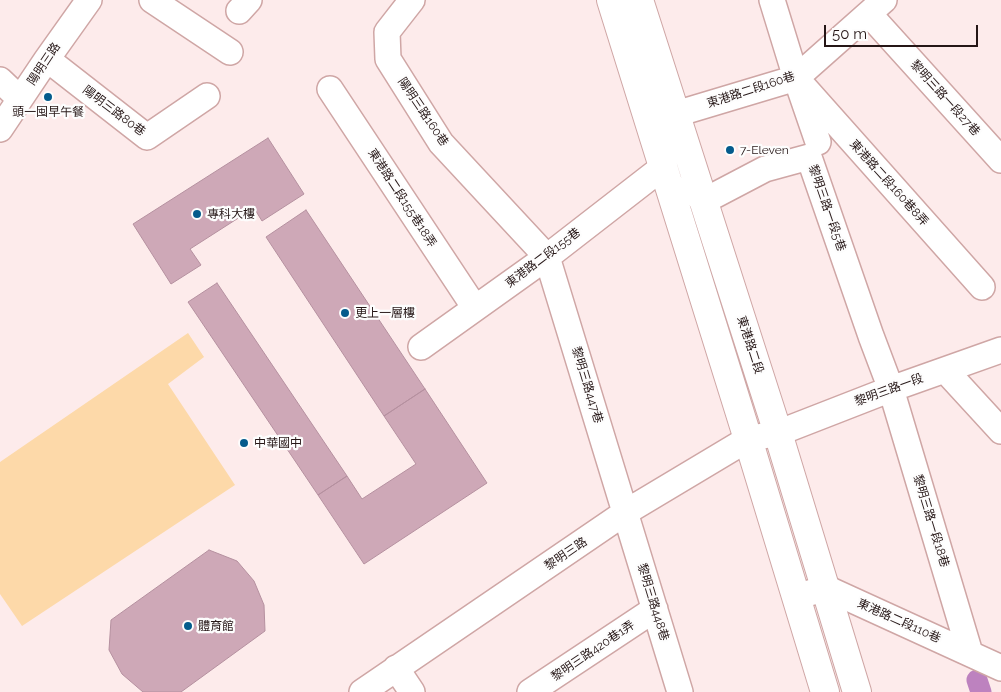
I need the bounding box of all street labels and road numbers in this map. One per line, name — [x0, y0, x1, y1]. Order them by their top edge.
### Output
street label: 陽明三路 — [25, 40, 63, 88]
street label: 黎明三路一段27巷 — [907, 57, 983, 139]
street label: 東港路二段160巷 — [705, 69, 797, 111]
street label: 陽明三路160巷 — [395, 75, 451, 149]
street label: 陽明三路80巷 — [80, 83, 148, 139]
street label: 東港路二段160巷8弄 — [847, 137, 931, 229]
street label: 東港路二段155巷18弄 — [365, 146, 439, 250]
street label: 黎明三路一段5巷 — [805, 163, 849, 253]
street label: 東港路二段155巷 — [503, 225, 583, 291]
street label: 東港路二段 — [734, 314, 766, 376]
street label: 黎明三路447巷 — [568, 345, 606, 425]
street label: 黎明三路一段 — [853, 371, 925, 409]
street label: 黎明三路一段18巷 — [910, 473, 952, 569]
street label: 黎明三路 — [542, 535, 590, 573]
street label: 黎明三路448巷 — [634, 562, 672, 642]
street label: 東港路二段110巷 — [855, 596, 943, 646]
street label: 黎明三路420巷1弄 — [549, 618, 637, 684]

